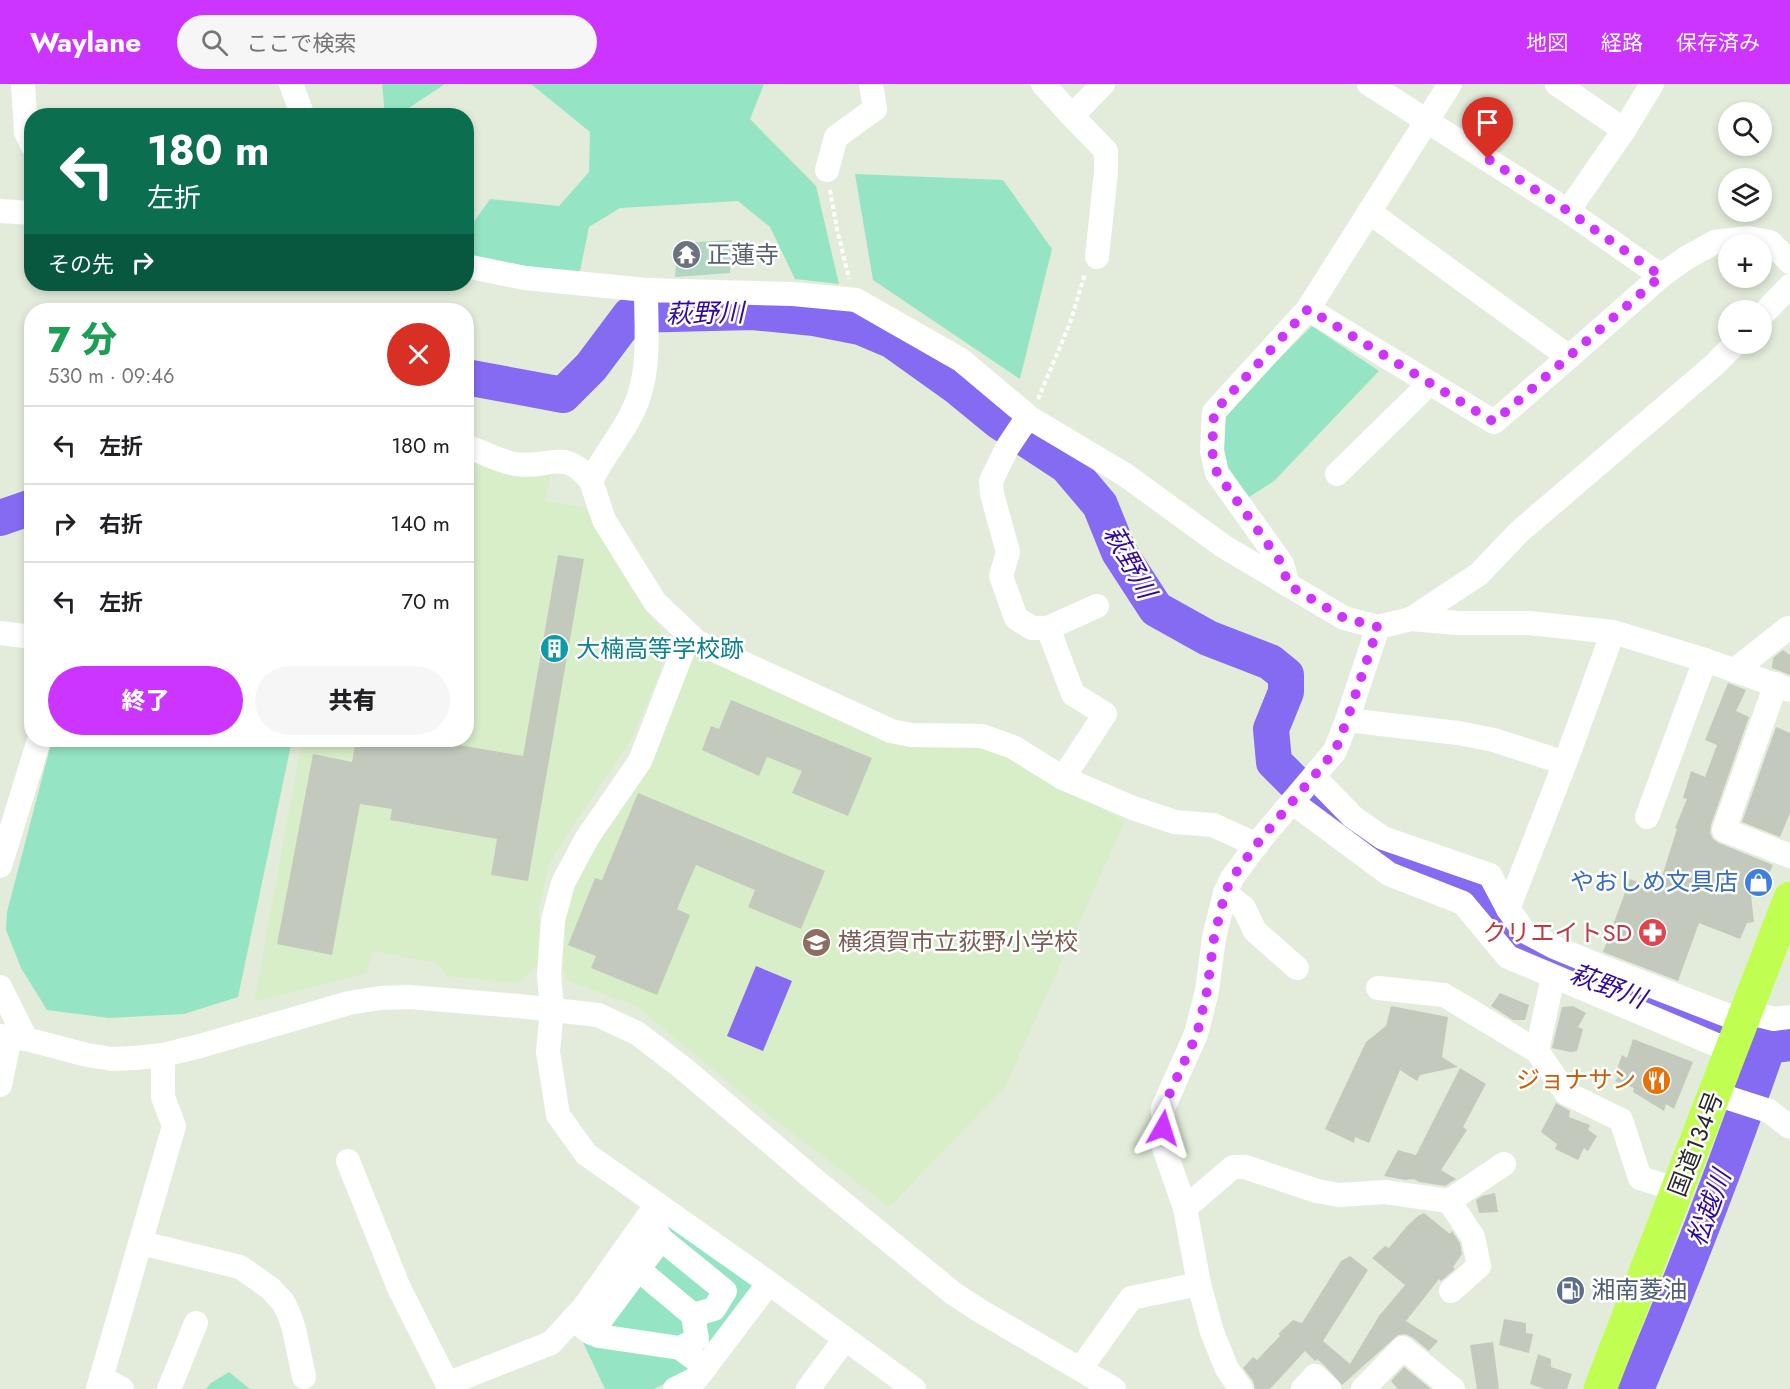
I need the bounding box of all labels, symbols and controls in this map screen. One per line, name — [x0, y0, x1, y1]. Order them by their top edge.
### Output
search box — [177, 15, 597, 69]
text: Waylane — [30, 22, 141, 63]
icon: search — [198, 26, 231, 59]
text: ここで検索 — [246, 27, 356, 59]
text: 地図 — [1526, 28, 1568, 58]
text: 経路 — [1601, 28, 1643, 58]
text: 保存済み — [1676, 28, 1760, 58]
pin — [1462, 97, 1513, 159]
map controls — [1718, 102, 1772, 354]
button: search — [1718, 102, 1772, 156]
icon: arrive — [1471, 106, 1504, 139]
text: 180 m — [147, 120, 270, 181]
icon: left — [48, 132, 126, 210]
button: layers — [1718, 168, 1772, 222]
text: 左折 — [147, 178, 201, 217]
button: + — [1718, 234, 1772, 288]
place label: 正蓮寺 — [707, 237, 779, 272]
temple icon: 正蓮寺 — [670, 239, 702, 271]
icon: right — [126, 246, 159, 279]
text: その先 — [48, 248, 114, 280]
water label: 萩野川 — [666, 293, 747, 333]
button: − — [1718, 300, 1772, 354]
text: 7 分 — [48, 313, 117, 365]
button: close — [387, 323, 450, 386]
text: 530 m · 09:46 — [48, 362, 175, 391]
icon: left — [48, 429, 81, 462]
text: 180 m — [391, 429, 450, 461]
text: 左折 — [99, 430, 143, 462]
icon: right — [48, 507, 81, 540]
text: 140 m — [390, 507, 450, 539]
text: 右折 — [99, 508, 143, 540]
water label: 萩野川 — [1094, 519, 1167, 608]
icon: left — [48, 585, 81, 618]
text: 70 m — [401, 585, 450, 617]
text: 左折 — [99, 586, 143, 618]
place label: 大楠高等学校跡 — [576, 631, 744, 666]
building icon: 大楠高等学校跡 — [539, 633, 571, 665]
button: 終了 — [48, 666, 243, 735]
button: 共有 — [255, 666, 450, 735]
place label: やおしめ文具店 — [1570, 864, 1738, 899]
shop icon: やおしめ文具店 — [1743, 866, 1775, 898]
place label: クリエイトSD — [1483, 915, 1632, 950]
pharmacy icon: クリエイトSD — [1637, 917, 1669, 949]
place label: 横須賀市立荻野小学校 — [838, 924, 1078, 959]
school or university icon: 横須賀市立荻野小学校 — [801, 926, 833, 958]
water label: 萩野川 — [1565, 954, 1654, 1019]
place label: ジョナサン — [1516, 1062, 1636, 1097]
restaurant icon: ジョナサン — [1641, 1064, 1673, 1096]
street label: 国道134号 — [1660, 1086, 1732, 1201]
position arrow — [1131, 1096, 1195, 1160]
water label: 松越川 — [1678, 1162, 1741, 1251]
place label: 湘南菱油 — [1591, 1272, 1687, 1307]
fuel station icon: 湘南菱油 — [1554, 1274, 1586, 1306]

